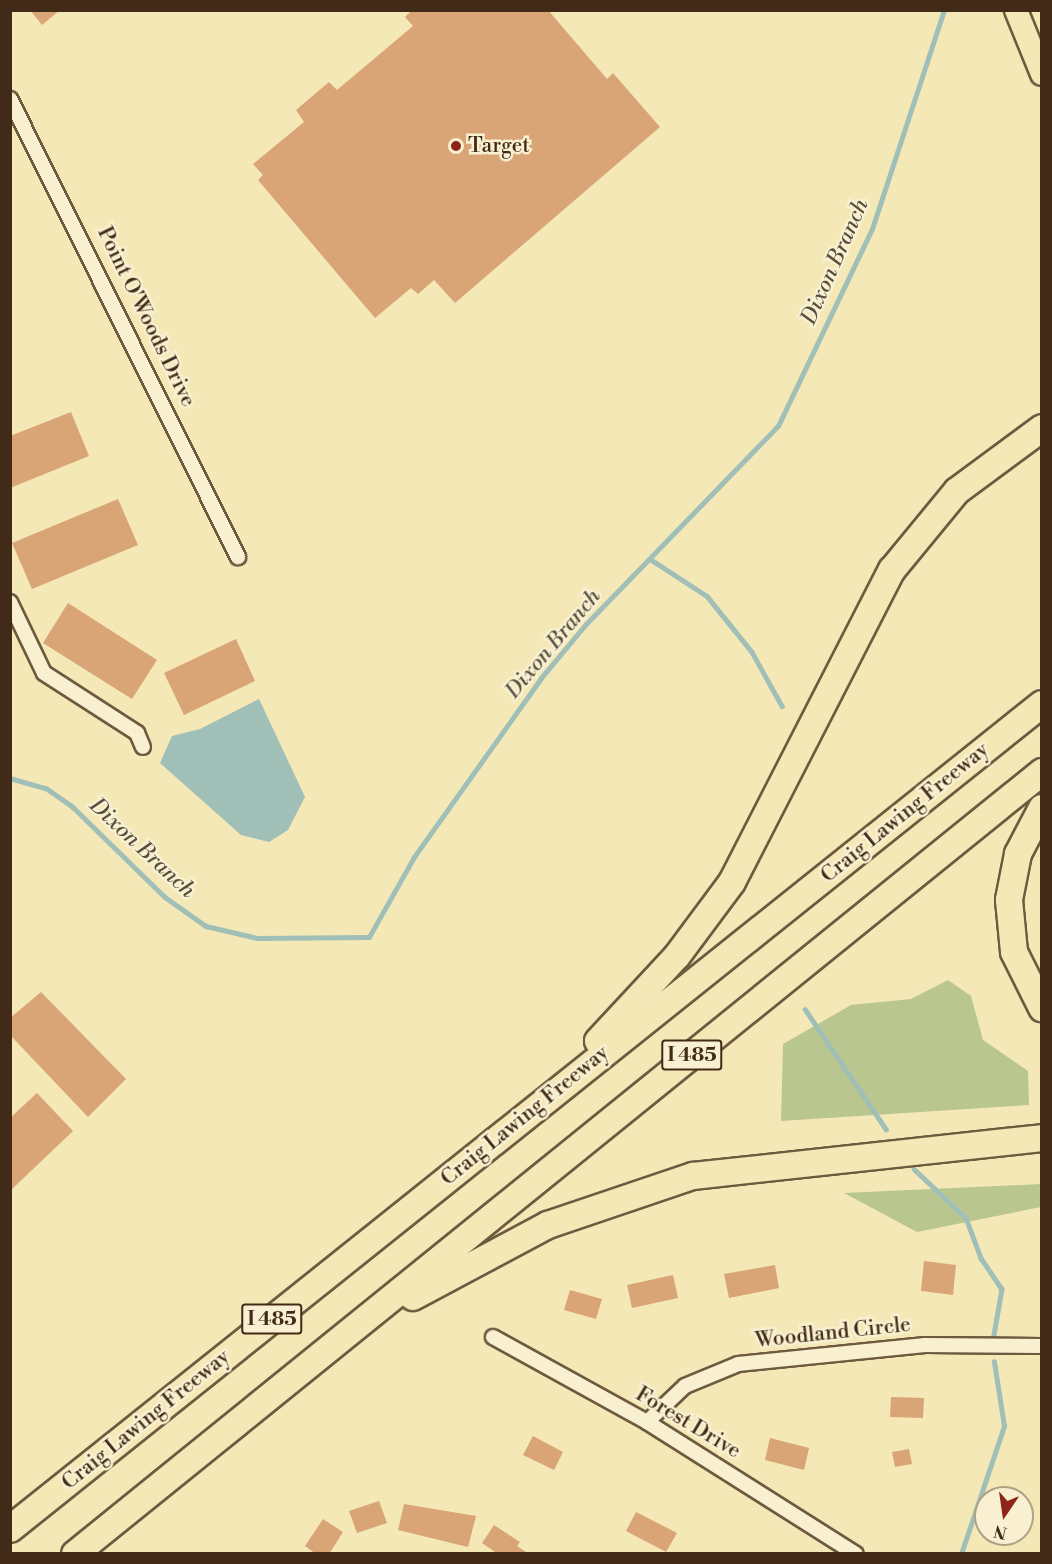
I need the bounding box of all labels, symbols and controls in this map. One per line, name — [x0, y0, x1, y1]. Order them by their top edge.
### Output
place label: Target — [468, 133, 530, 159]
marker: Target — [449, 139, 463, 153]
water label: Dixon Branch — [796, 195, 874, 329]
street label: Point O'Woods Drive — [91, 223, 201, 411]
water label: Dixon Branch — [500, 584, 606, 704]
street label: Craig Lawing Freeway — [816, 738, 994, 888]
water label: Dixon Branch — [84, 793, 200, 903]
road number: I 485 — [660, 1038, 724, 1072]
street label: Craig Lawing Freeway — [436, 1041, 614, 1191]
road number: I 485 — [240, 1302, 304, 1336]
street label: Woodland Circle — [754, 1312, 912, 1354]
street label: Craig Lawing Freeway — [57, 1345, 235, 1495]
street label: Forest Drive — [631, 1382, 745, 1464]
north arrow — [974, 1486, 1034, 1546]
text: N — [992, 1520, 1009, 1543]

